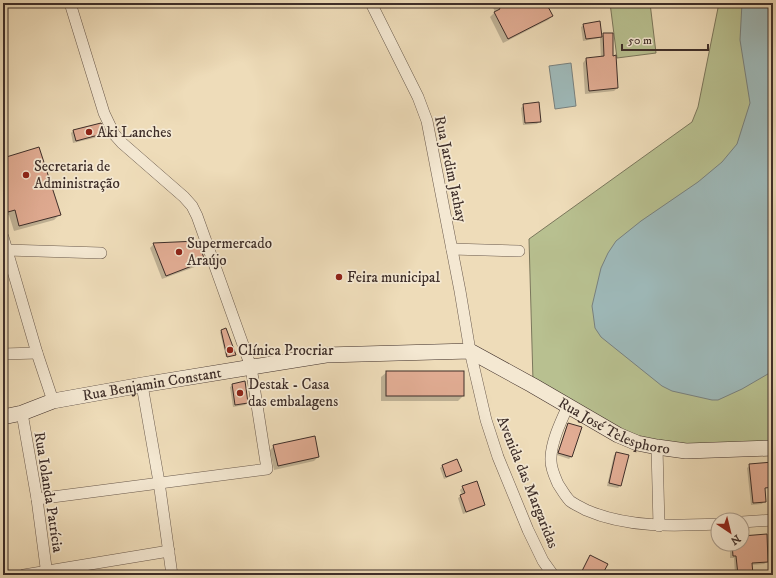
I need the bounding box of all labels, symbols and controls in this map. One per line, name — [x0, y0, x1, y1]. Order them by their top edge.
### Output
scale bar — [622, 26, 708, 52]
text: 50 m — [628, 33, 652, 48]
street label: Rua Jardim Jathay — [430, 114, 471, 225]
place label: Aki Lanches — [97, 123, 172, 142]
marker: Aki Lanches — [84, 127, 94, 137]
place label: Secretaria de Administração — [34, 157, 120, 193]
marker: Secretaria de Administração — [21, 170, 31, 180]
place label: Supermercado Araújo — [187, 234, 272, 270]
marker: Supermercado Araújo — [174, 247, 184, 257]
place label: Feira municipal — [347, 268, 440, 287]
marker: Feira municipal — [334, 272, 344, 282]
place label: Clínica Procriar — [238, 341, 334, 360]
marker: Clínica Procriar — [225, 345, 235, 355]
street label: Rua Benjamin Constant — [81, 363, 223, 406]
place label: Destak - Casa das embalagens — [248, 375, 338, 411]
marker: Destak - Casa das embalagens — [235, 388, 245, 398]
street label: Rua José Telesphoro — [555, 393, 671, 459]
street label: Avenida das Margaridas — [492, 413, 563, 551]
street label: Rua Iolanda Patrícia — [30, 430, 68, 554]
north arrow — [710, 512, 750, 552]
text: N — [727, 531, 743, 548]

